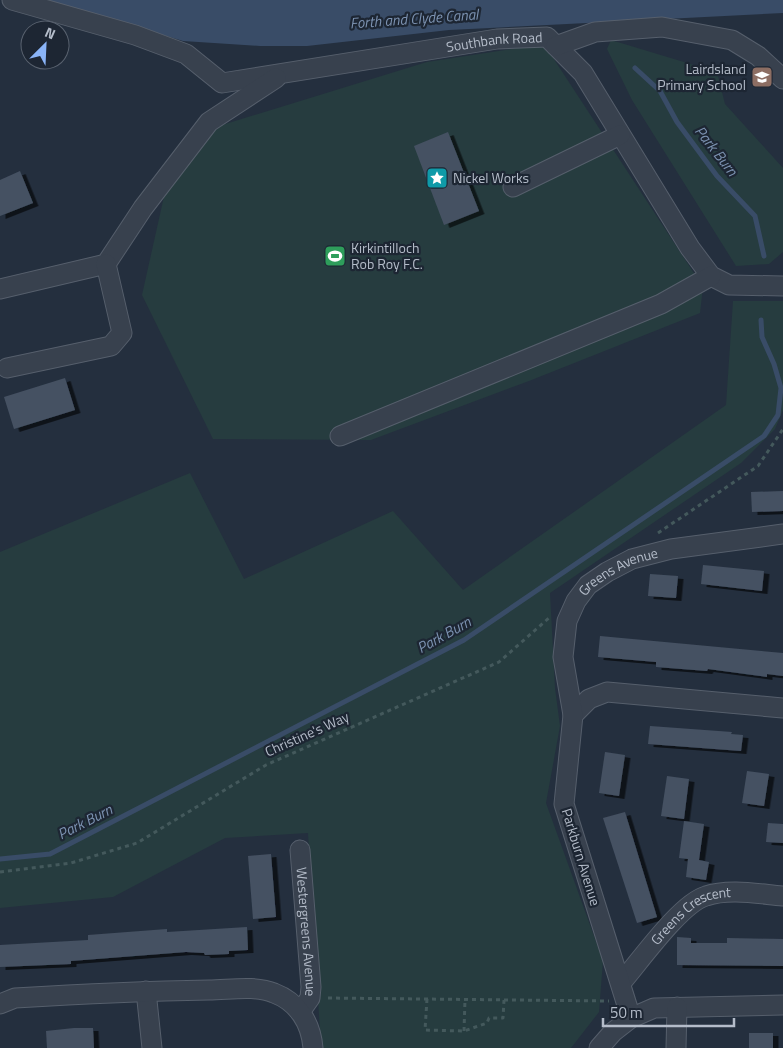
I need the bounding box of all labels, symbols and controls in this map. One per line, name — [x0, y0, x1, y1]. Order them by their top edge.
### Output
water label: Forth and Clyde Canal — [349, 2, 481, 34]
north arrow — [20, 20, 70, 70]
text: N — [42, 21, 59, 44]
street label: Southbank Road — [444, 26, 543, 57]
place label: Lairdsland Primary School — [657, 58, 746, 95]
school or university icon: Lairdsland Primary School — [750, 65, 774, 89]
water label: Park Burn — [689, 120, 744, 181]
place icon: Nickel Works — [425, 166, 449, 190]
place label: Nickel Works — [453, 167, 529, 188]
place label: Kirkintilloch Rob Roy F.C. — [351, 237, 423, 274]
sports icon: Kirkintilloch Rob Roy F.C. — [323, 244, 347, 268]
street label: Greens Avenue — [573, 542, 660, 600]
water label: Park Burn — [412, 610, 475, 659]
street label: Christine's Way — [261, 705, 353, 761]
water label: Park Burn — [53, 798, 117, 845]
street label: Parkburn Avenue — [557, 806, 606, 908]
street label: Westergreens Avenue — [291, 866, 322, 997]
street label: Greens Crescent — [645, 881, 731, 949]
scale bar — [603, 996, 734, 1028]
text: 50 m — [610, 1001, 643, 1024]

